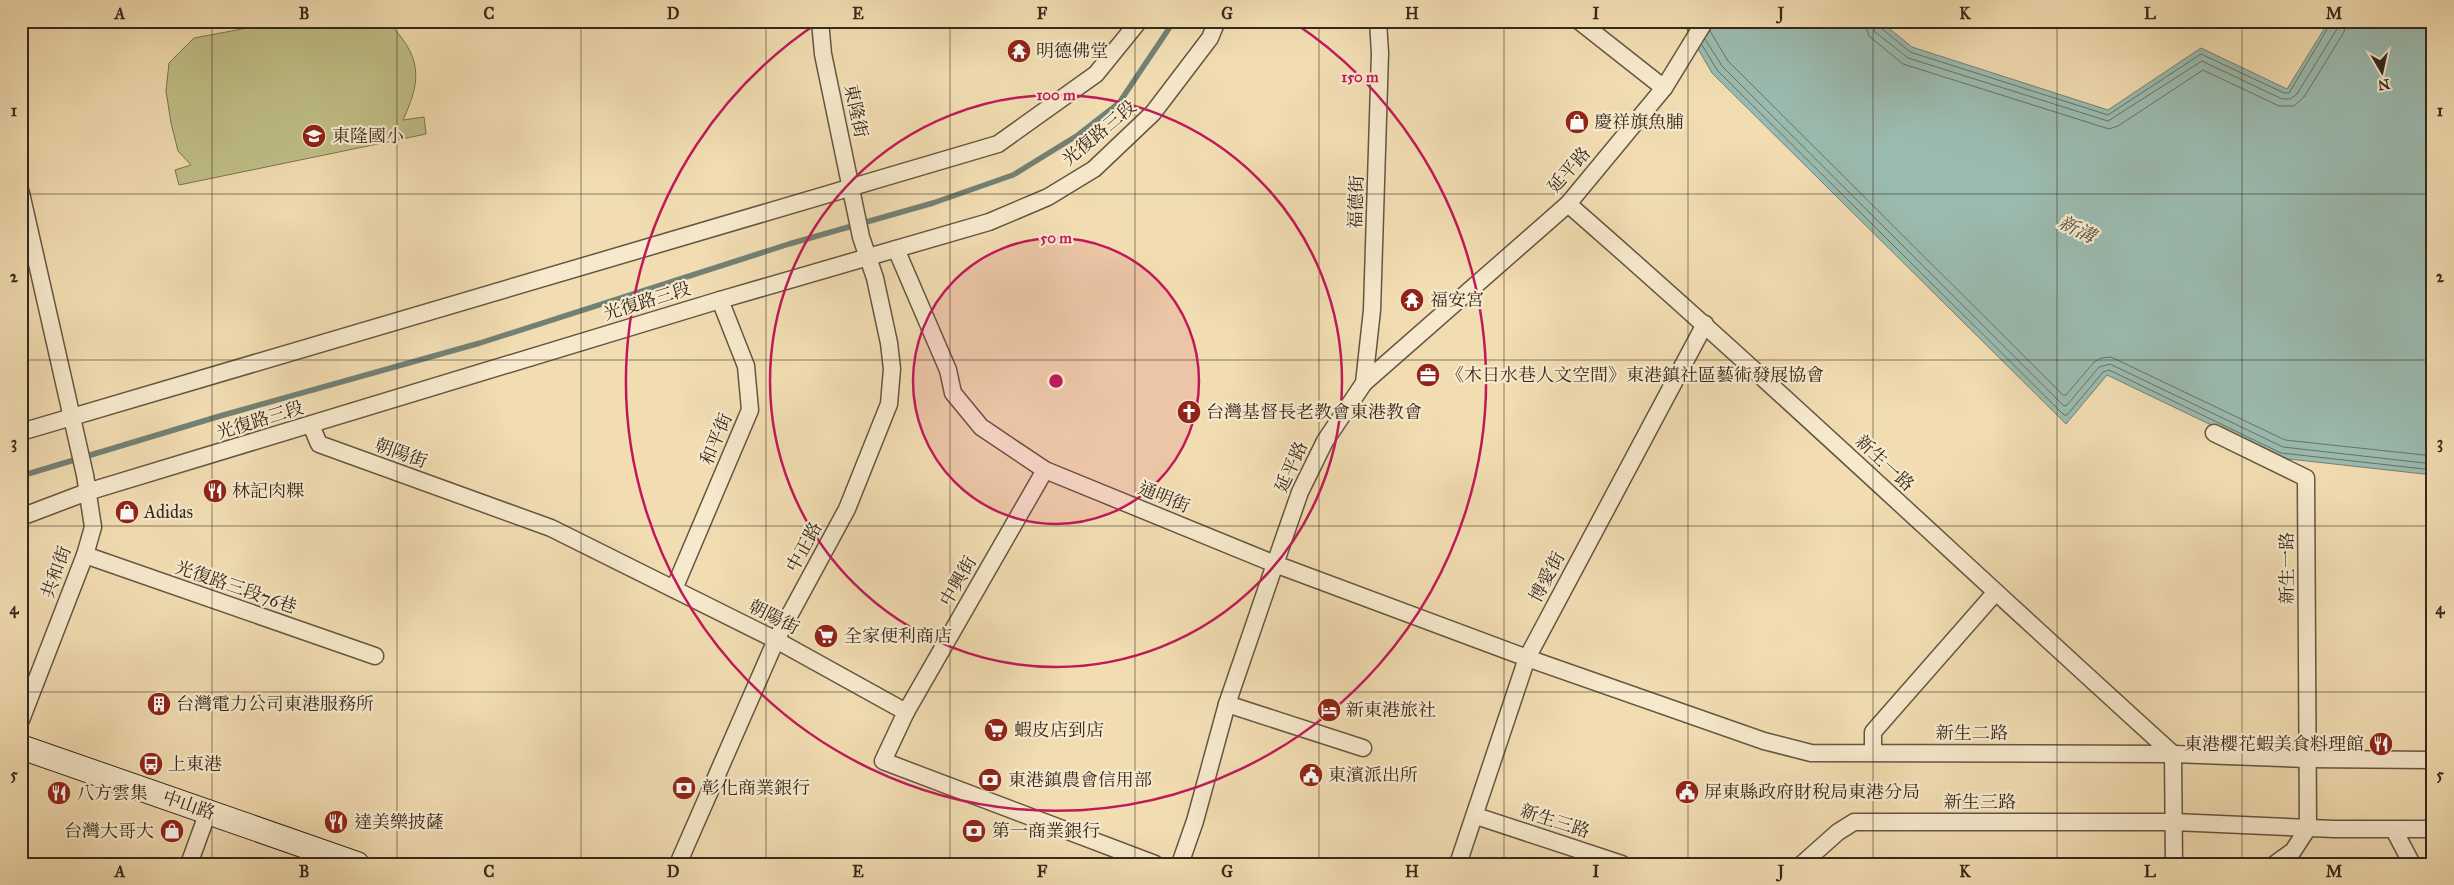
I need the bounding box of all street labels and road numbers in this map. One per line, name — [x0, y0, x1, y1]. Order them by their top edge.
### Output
street label: 東隆街 — [840, 82, 872, 140]
street label: 光復路三段 — [1057, 96, 1141, 170]
street label: 延平路 — [1543, 142, 1595, 198]
street label: 福德街 — [1344, 175, 1368, 229]
street label: 光復路三段 — [601, 277, 693, 325]
street label: 光復路三段 — [214, 396, 306, 444]
street label: 和平街 — [695, 410, 737, 468]
street label: 新生一路 — [1851, 430, 1919, 496]
street label: 朝陽街 — [372, 433, 430, 473]
street label: 延平路 — [1270, 438, 1312, 496]
street label: 通明街 — [1135, 477, 1193, 517]
street label: 中正路 — [781, 518, 827, 576]
street label: 新生一路 — [2276, 532, 2298, 604]
street label: 共和街 — [36, 543, 76, 601]
street label: 博愛街 — [1525, 548, 1569, 606]
street label: 中興街 — [935, 552, 981, 610]
street label: 光復路三段76巷 — [172, 556, 300, 618]
street label: 朝陽街 — [745, 595, 803, 639]
street label: 新生二路 — [1936, 722, 2008, 744]
street label: 中山路 — [160, 786, 218, 824]
street label: 新生三路 — [1944, 791, 2016, 813]
street label: 新生三路 — [1517, 799, 1593, 843]

